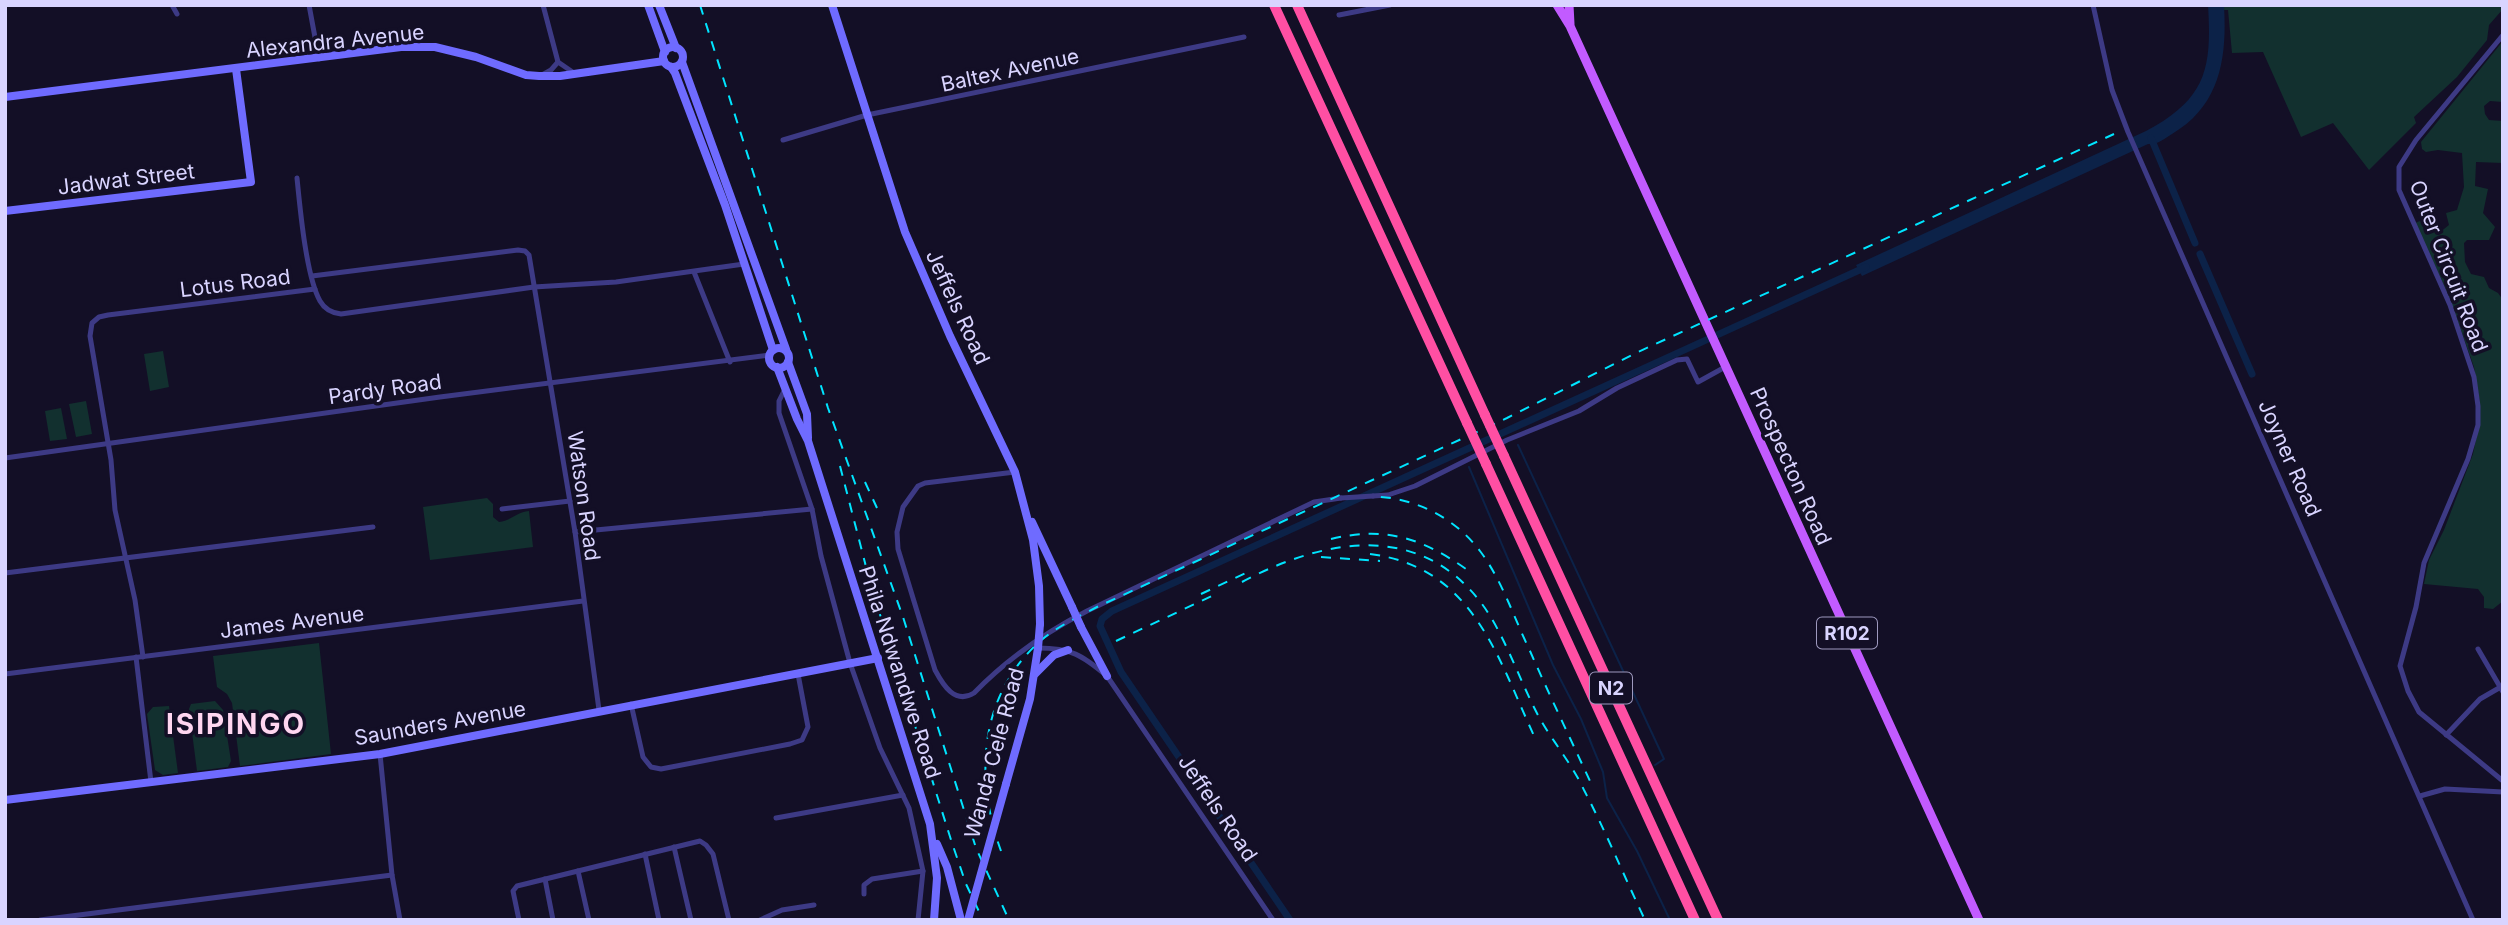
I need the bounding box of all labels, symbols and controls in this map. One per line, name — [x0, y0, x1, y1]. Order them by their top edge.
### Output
street label: Alexandra Avenue — [245, 19, 425, 63]
street label: Baltex Avenue — [939, 43, 1081, 97]
street label: Jadwat Street — [56, 158, 196, 200]
street label: Outer Circuit Road — [2405, 177, 2493, 355]
street label: Jeffels Road — [921, 246, 995, 368]
street label: Lotus Road — [178, 264, 292, 302]
street label: Pardy Road — [327, 369, 443, 409]
street label: Prospecton Road — [1745, 383, 1837, 549]
street label: Joyner Road — [2253, 396, 2327, 520]
street label: Watson Road — [563, 430, 605, 562]
street label: Phila Ndwandwe Road — [854, 562, 946, 782]
street label: James Avenue — [218, 601, 366, 643]
road number: R102 — [1817, 618, 1877, 648]
street label: Wanda Cele Road — [959, 665, 1029, 841]
road number: N2 — [1590, 673, 1632, 704]
street label: Saunders Avenue — [352, 696, 528, 750]
district label: ISIPINGO — [166, 707, 306, 741]
street label: Jeffels Road — [1173, 750, 1263, 866]

